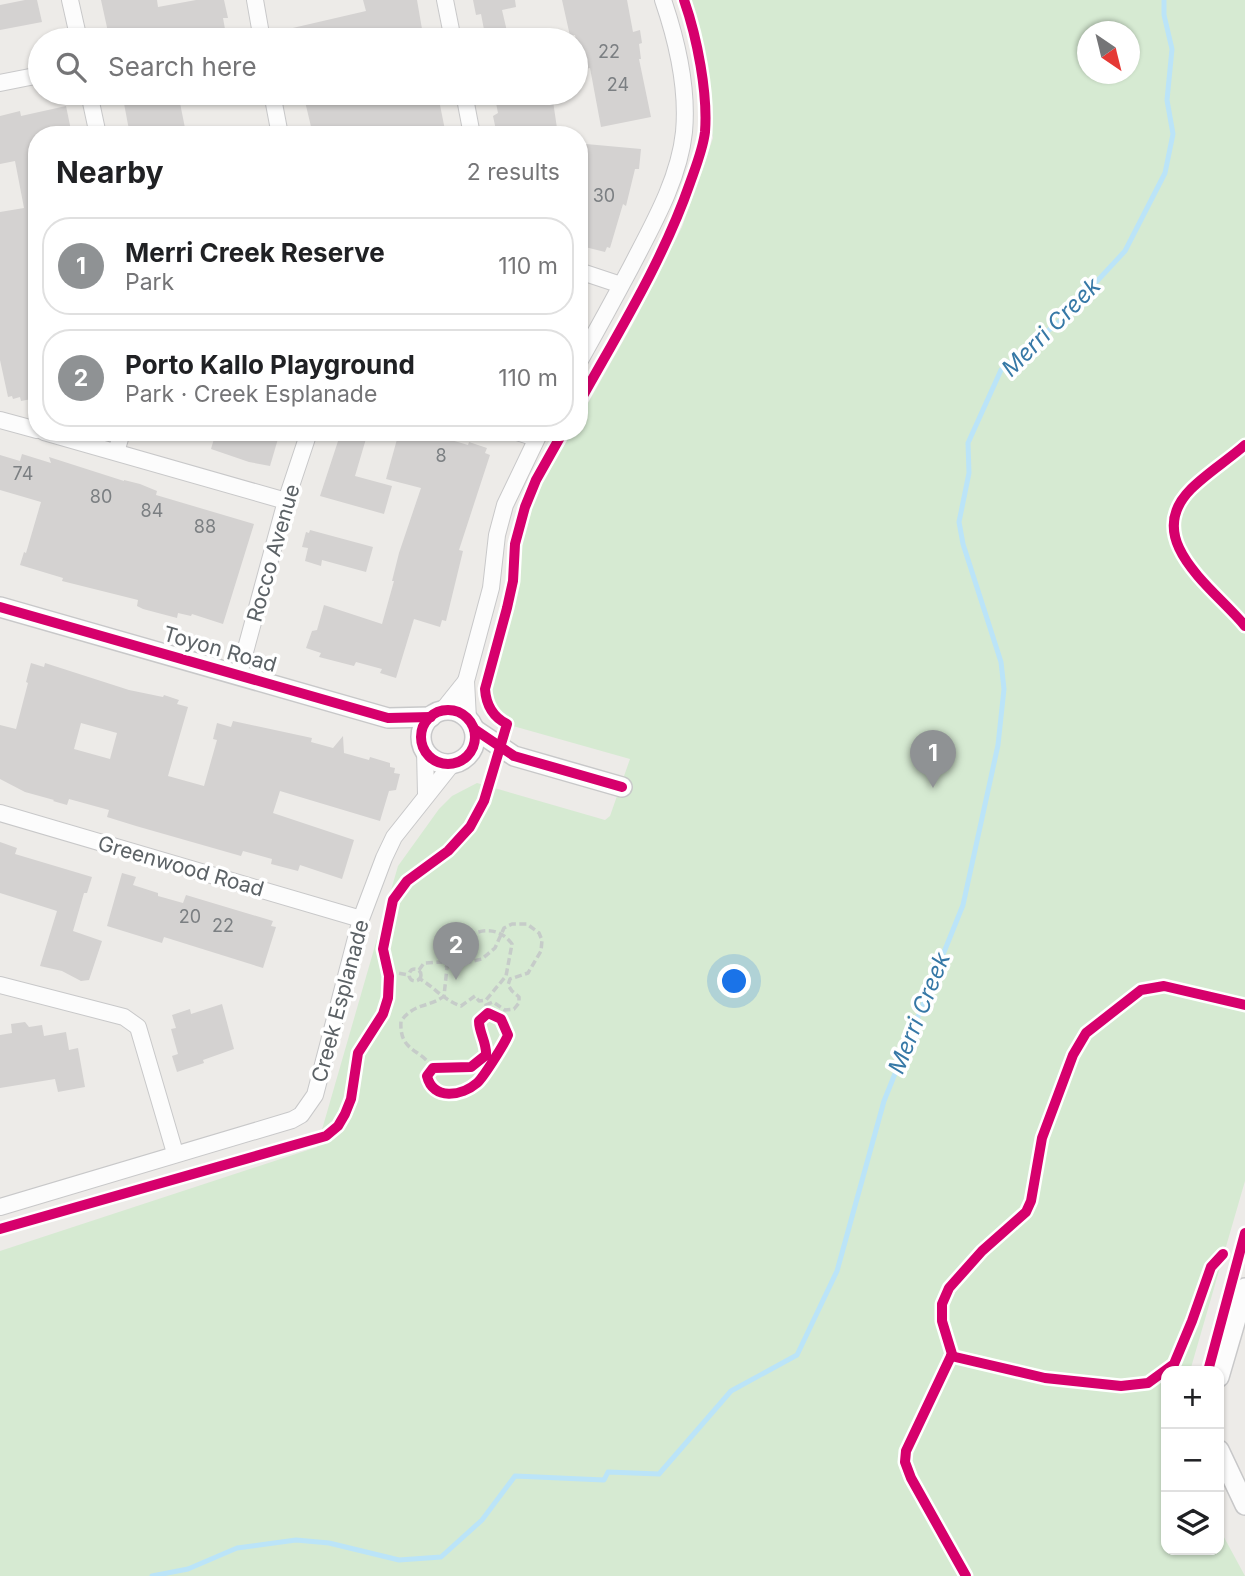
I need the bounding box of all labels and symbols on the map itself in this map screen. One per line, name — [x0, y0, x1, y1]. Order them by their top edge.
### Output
north arrow — [1077, 21, 1140, 84]
house number: 22 — [598, 41, 620, 62]
house number: 24 — [607, 74, 629, 95]
house number: 30 — [593, 185, 615, 206]
water label: Merri Creek — [996, 271, 1107, 382]
house number: 8 — [435, 445, 447, 466]
house number: 74 — [13, 463, 33, 484]
street label: Rocco Avenue — [241, 481, 305, 625]
house number: 80 — [90, 486, 112, 507]
house number: 84 — [141, 500, 163, 521]
house number: 88 — [194, 516, 216, 537]
street label: Toyon Road — [160, 621, 280, 677]
pin: 1 — [910, 730, 956, 788]
street label: Greenwood Road — [95, 830, 267, 902]
house number: 20 — [179, 906, 201, 927]
house number: 22 — [212, 915, 234, 936]
street label: Creek Esplanade — [306, 917, 374, 1085]
pin: 2 — [433, 922, 479, 980]
water label: Merri Creek — [882, 948, 956, 1078]
your location — [717, 964, 751, 998]

